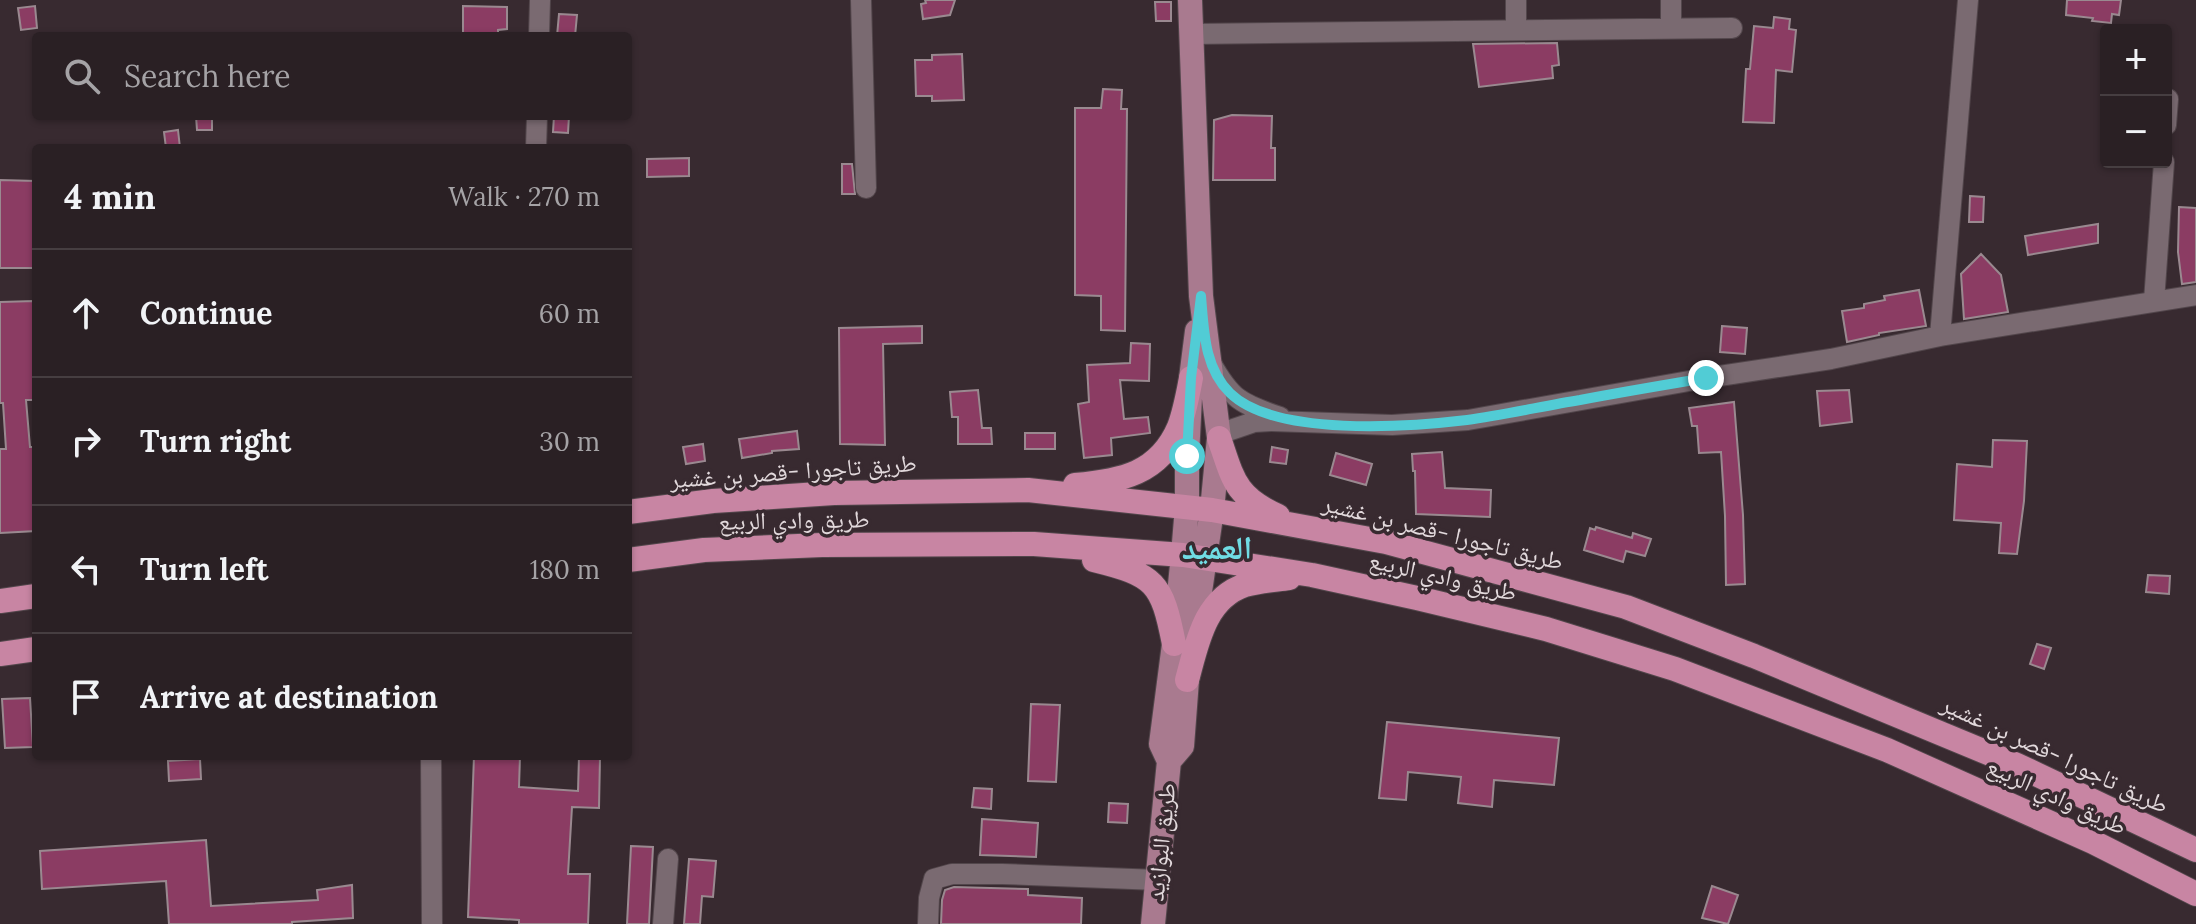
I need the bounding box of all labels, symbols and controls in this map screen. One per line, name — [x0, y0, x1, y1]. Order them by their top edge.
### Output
map controls — [2100, 24, 2172, 168]
button: + — [2100, 24, 2172, 96]
search box — [32, 32, 632, 120]
icon: search — [60, 54, 104, 98]
text: Search here — [124, 57, 291, 95]
button: − — [2100, 96, 2172, 168]
text: 4 min — [64, 175, 156, 218]
text: Walk · 270 m — [448, 180, 600, 213]
icon: ahead — [64, 291, 108, 335]
text: Continue — [140, 294, 272, 332]
text: 60 m — [539, 297, 600, 330]
route end — [1688, 360, 1724, 396]
icon: right — [64, 419, 108, 463]
text: Turn right — [140, 422, 291, 460]
text: 30 m — [539, 425, 600, 458]
route start — [1169, 438, 1205, 474]
street label: طريق تاجورا -قصر بن غشير — [668, 447, 917, 495]
street label: طريق تاجورا -قصر بن غشير — [1318, 487, 1567, 577]
street label: طريق وادي الربيع — [718, 503, 870, 541]
district label: العميد — [1182, 527, 1252, 568]
street label: طريق وادي الربيع — [1365, 544, 1520, 612]
icon: left — [64, 547, 108, 591]
text: Turn left — [140, 550, 268, 588]
text: 180 m — [530, 553, 600, 586]
icon: arrive — [64, 675, 108, 719]
text: Arrive at destination — [140, 678, 438, 716]
street label: طريق تاجورا -قصر بن غشير — [1935, 687, 2174, 820]
street label: طريق وادي الربيع — [1980, 750, 2132, 846]
street label: طريق البوازيد — [1139, 781, 1183, 903]

